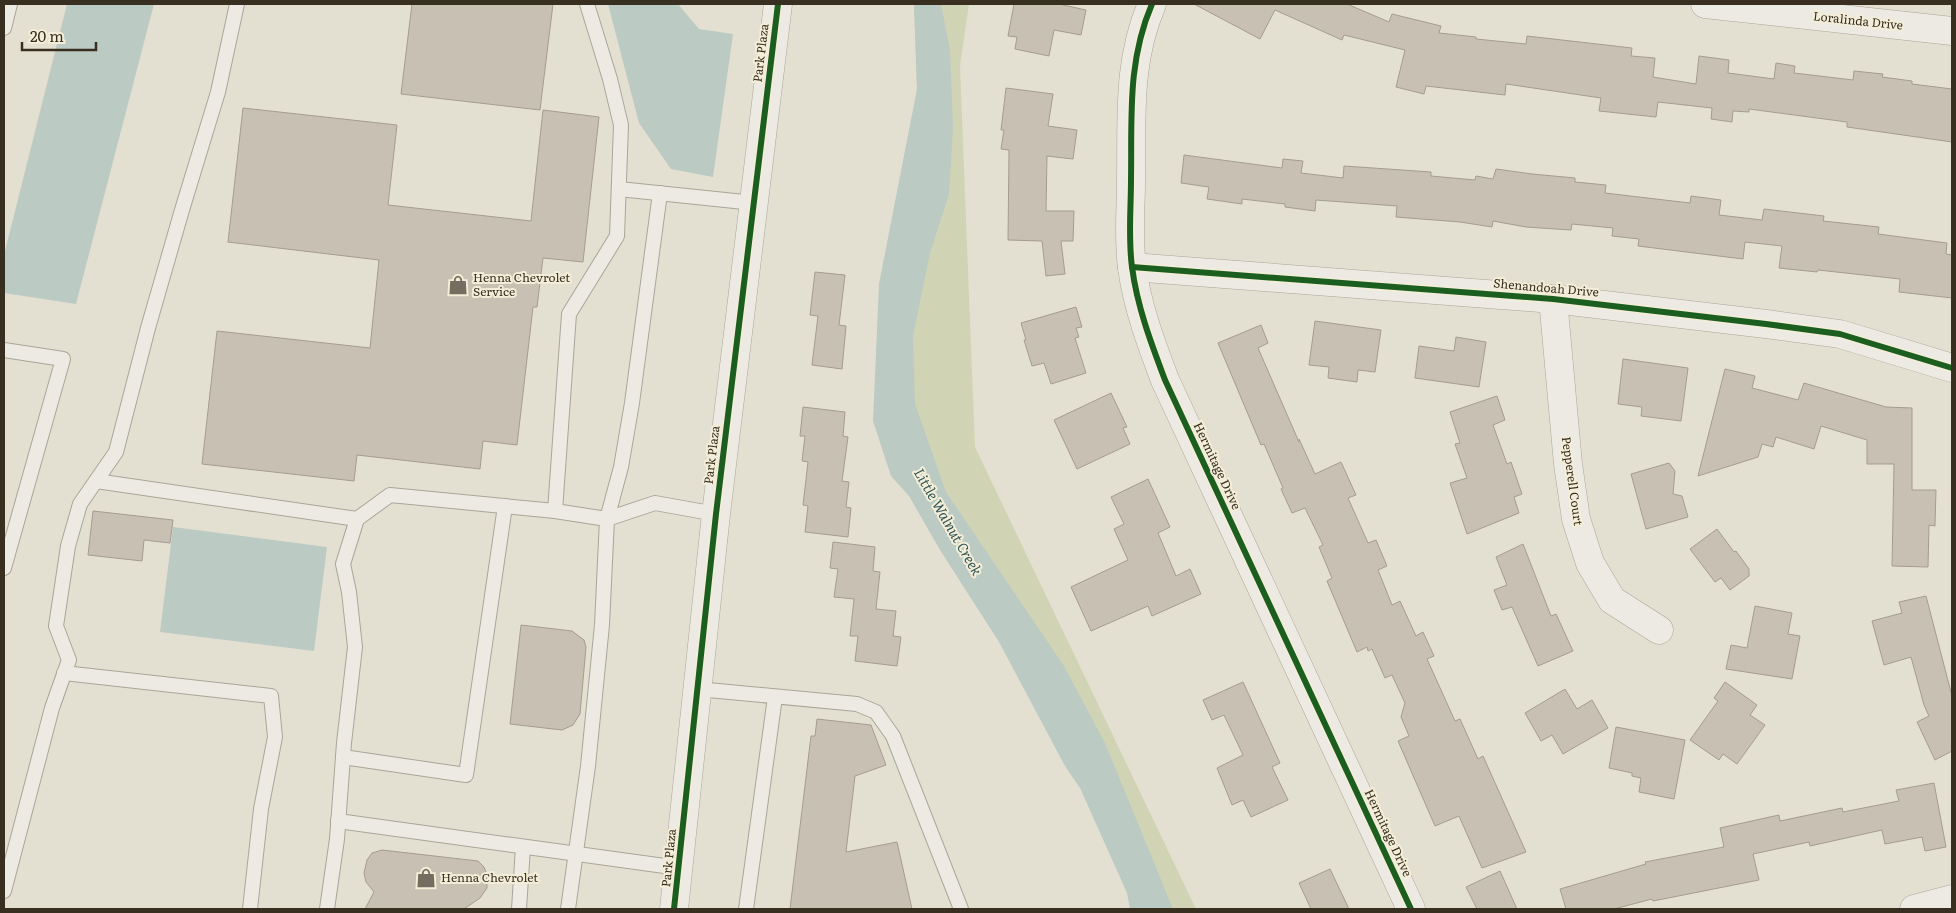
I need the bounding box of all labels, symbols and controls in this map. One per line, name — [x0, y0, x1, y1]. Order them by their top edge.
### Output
street label: Loralinda Drive — [1812, 6, 1904, 34]
scale bar — [22, 20, 96, 52]
street label: Park Plaza — [747, 22, 773, 83]
text: 20 m — [30, 24, 64, 47]
place label: Henna Chevrolet Service — [473, 268, 570, 300]
street label: Shenandoah Drive — [1493, 273, 1600, 301]
shop icon: Henna Chevrolet Service — [447, 274, 469, 296]
street label: Hermitage Drive — [1190, 419, 1246, 512]
street label: Park Plaza — [698, 424, 724, 485]
street label: Pepperell Court — [1558, 435, 1588, 527]
water label: Little Walnut Creek — [910, 464, 988, 579]
street label: Hermitage Drive — [1361, 786, 1417, 879]
street label: Park Plaza — [656, 827, 680, 888]
shop icon: Henna Chevrolet — [415, 867, 437, 889]
place label: Henna Chevrolet — [441, 868, 538, 886]

